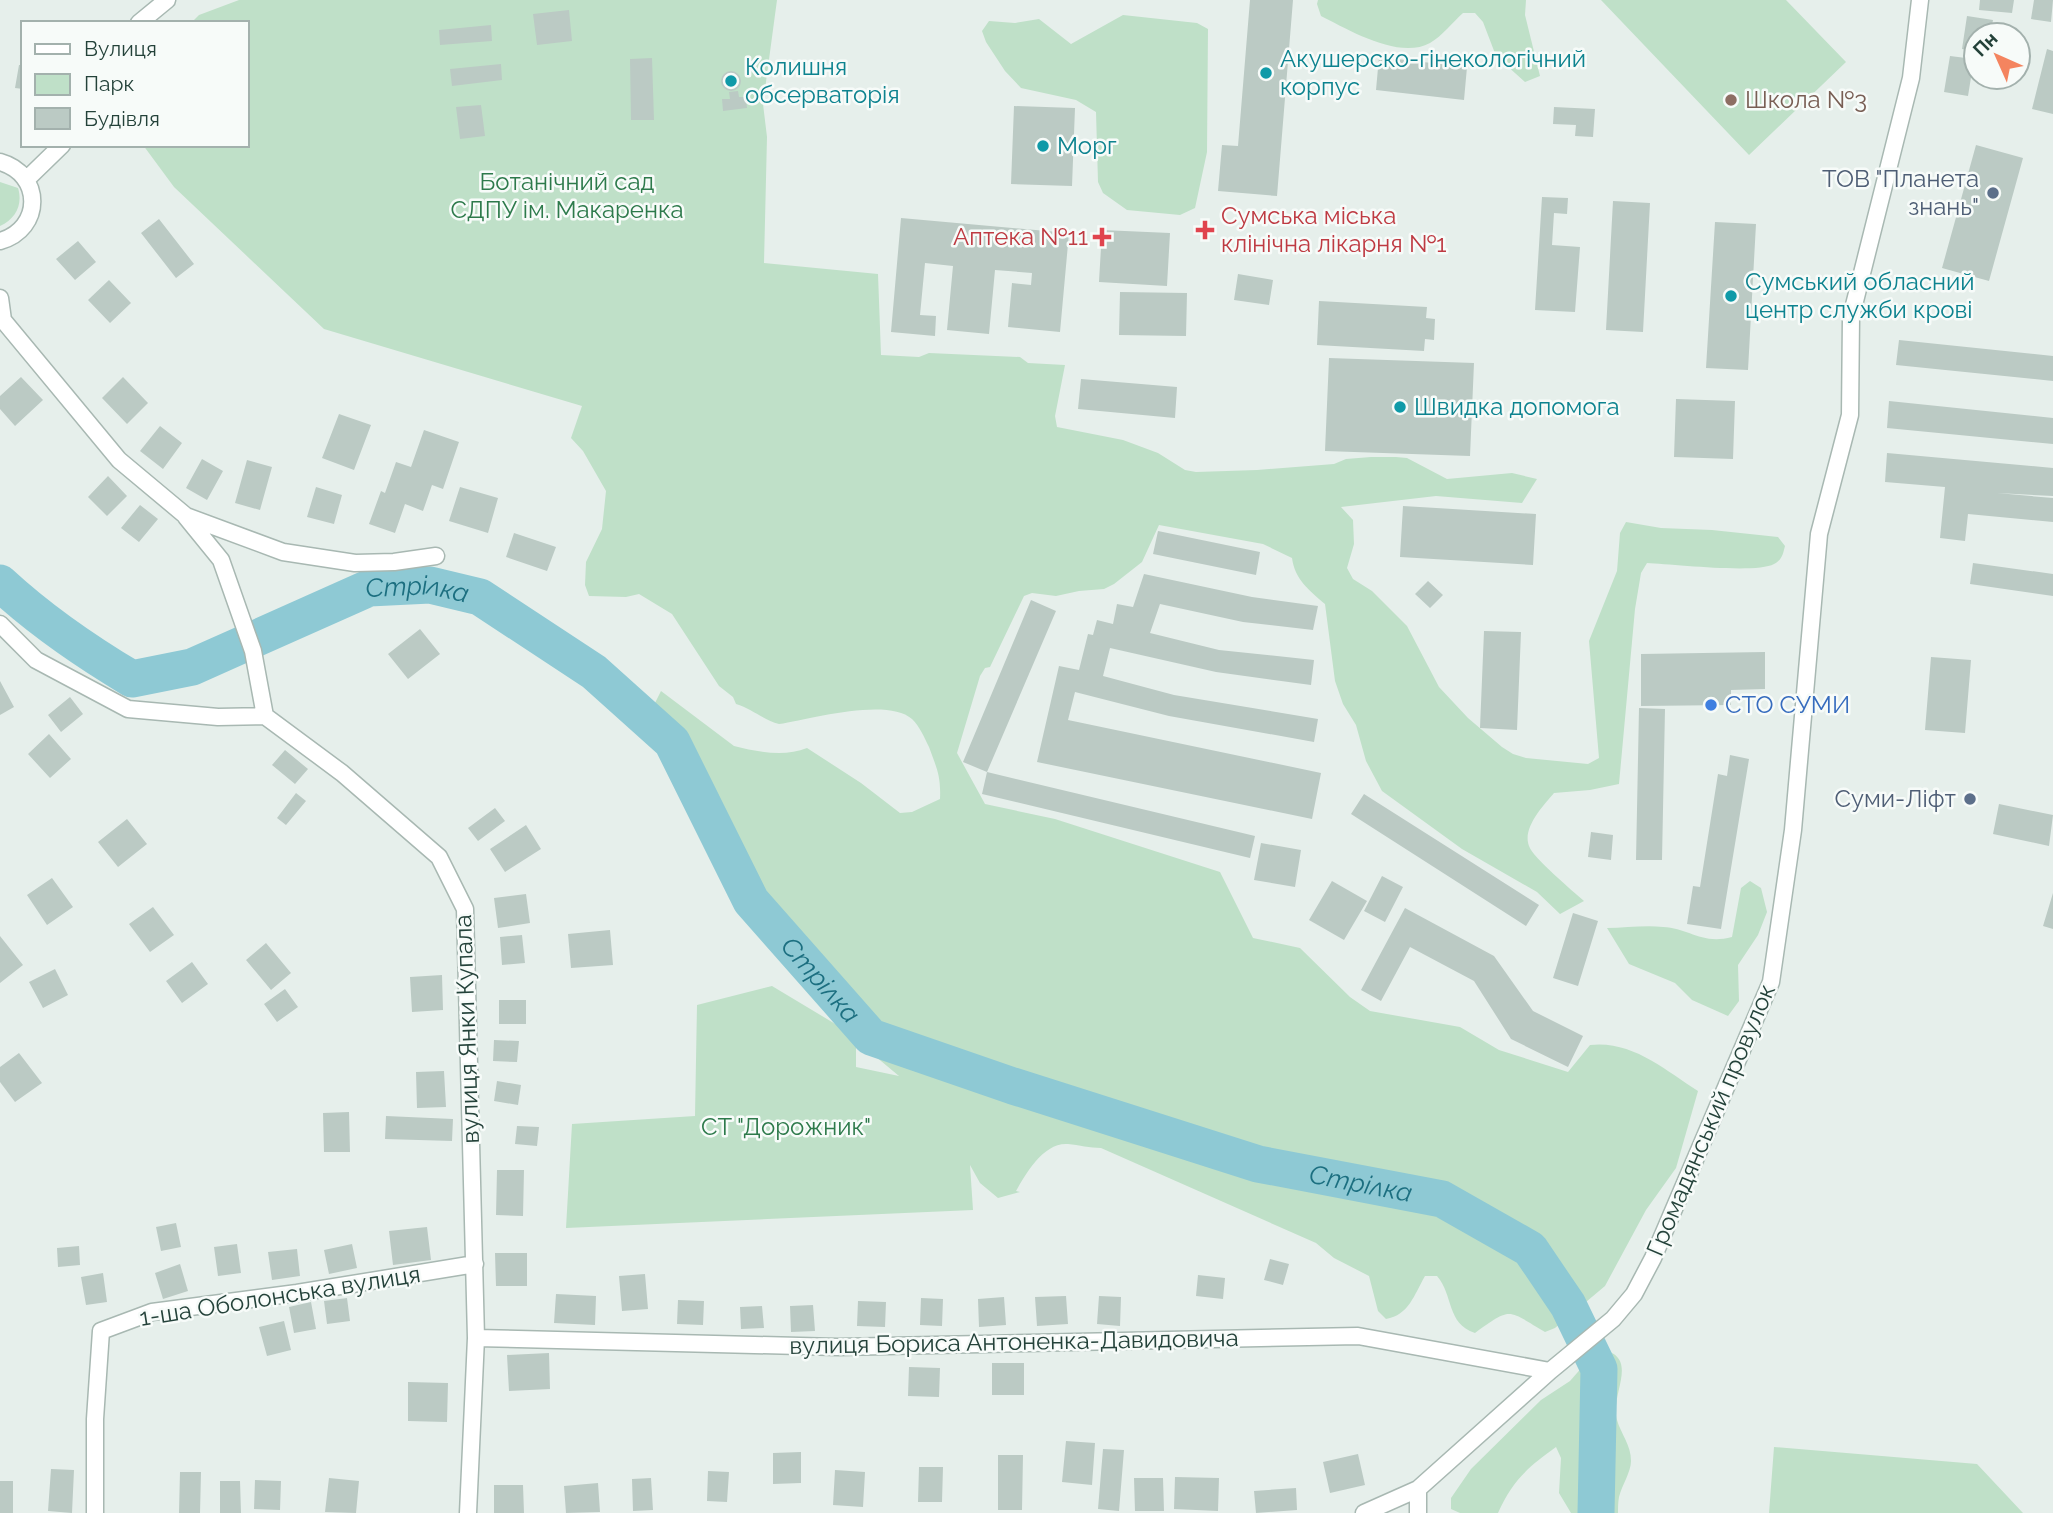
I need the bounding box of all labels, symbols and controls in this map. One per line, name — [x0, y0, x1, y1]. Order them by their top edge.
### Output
legend — [21, 21, 248, 147]
north arrow — [1962, 21, 2032, 91]
text: Пн — [1968, 27, 2002, 61]
text: Вулиця — [84, 36, 157, 61]
place label: Акушерско-гінекологічний корпус — [1280, 44, 1586, 101]
place label: Колишня обсерваторія — [745, 52, 900, 109]
marker: Акушерско-гінекологічний корпус — [1258, 65, 1274, 81]
text: Парк — [84, 71, 134, 96]
marker: Колишня обсерваторія — [723, 73, 739, 89]
place label: Школа №3 — [1745, 85, 1867, 114]
marker: Школа №3 — [1723, 92, 1739, 108]
text: Будівля — [84, 106, 160, 131]
place label: Морг — [1057, 131, 1117, 160]
marker: Морг — [1035, 138, 1051, 154]
place label: ТОВ "Планета знань" — [1822, 164, 1979, 221]
park label: Ботанічний сад СДПУ ім. Макаренка — [451, 167, 683, 224]
marker: ТОВ "Планета знань" — [1985, 185, 2001, 201]
place label: Сумська міська клінічна лікарня №1 — [1221, 201, 1447, 258]
marker: Сумська міська клінічна лікарня №1 — [1195, 220, 1215, 240]
place label: Аптека №11 — [953, 222, 1088, 251]
marker: Аптека №11 — [1094, 229, 1110, 245]
place label: Сумський обласний центр служби крові — [1745, 267, 1975, 324]
marker: Сумський обласний центр служби крові — [1723, 288, 1739, 304]
place label: Швидка допомога — [1414, 392, 1619, 421]
marker: Швидка допомога — [1392, 399, 1408, 415]
water label: Стрілка — [365, 570, 472, 609]
place label: СТО СУМИ — [1725, 690, 1850, 719]
marker: СТО СУМИ — [1703, 697, 1719, 713]
place label: Суми-Ліфт — [1834, 784, 1957, 813]
marker: Суми-Ліфт — [1962, 791, 1978, 807]
street label: вулиця Янки Купала — [448, 914, 485, 1144]
water label: Стрілка — [775, 931, 866, 1029]
street label: Громадянський провулок — [1640, 979, 1781, 1260]
park label: СТ "Дорожник" — [701, 1112, 871, 1141]
water label: Стрілка — [1307, 1159, 1415, 1208]
street label: 1-ша Оболонська вулиця — [137, 1259, 422, 1332]
street label: вулиця Бориса Антоненка-Давидовича — [789, 1323, 1239, 1360]

